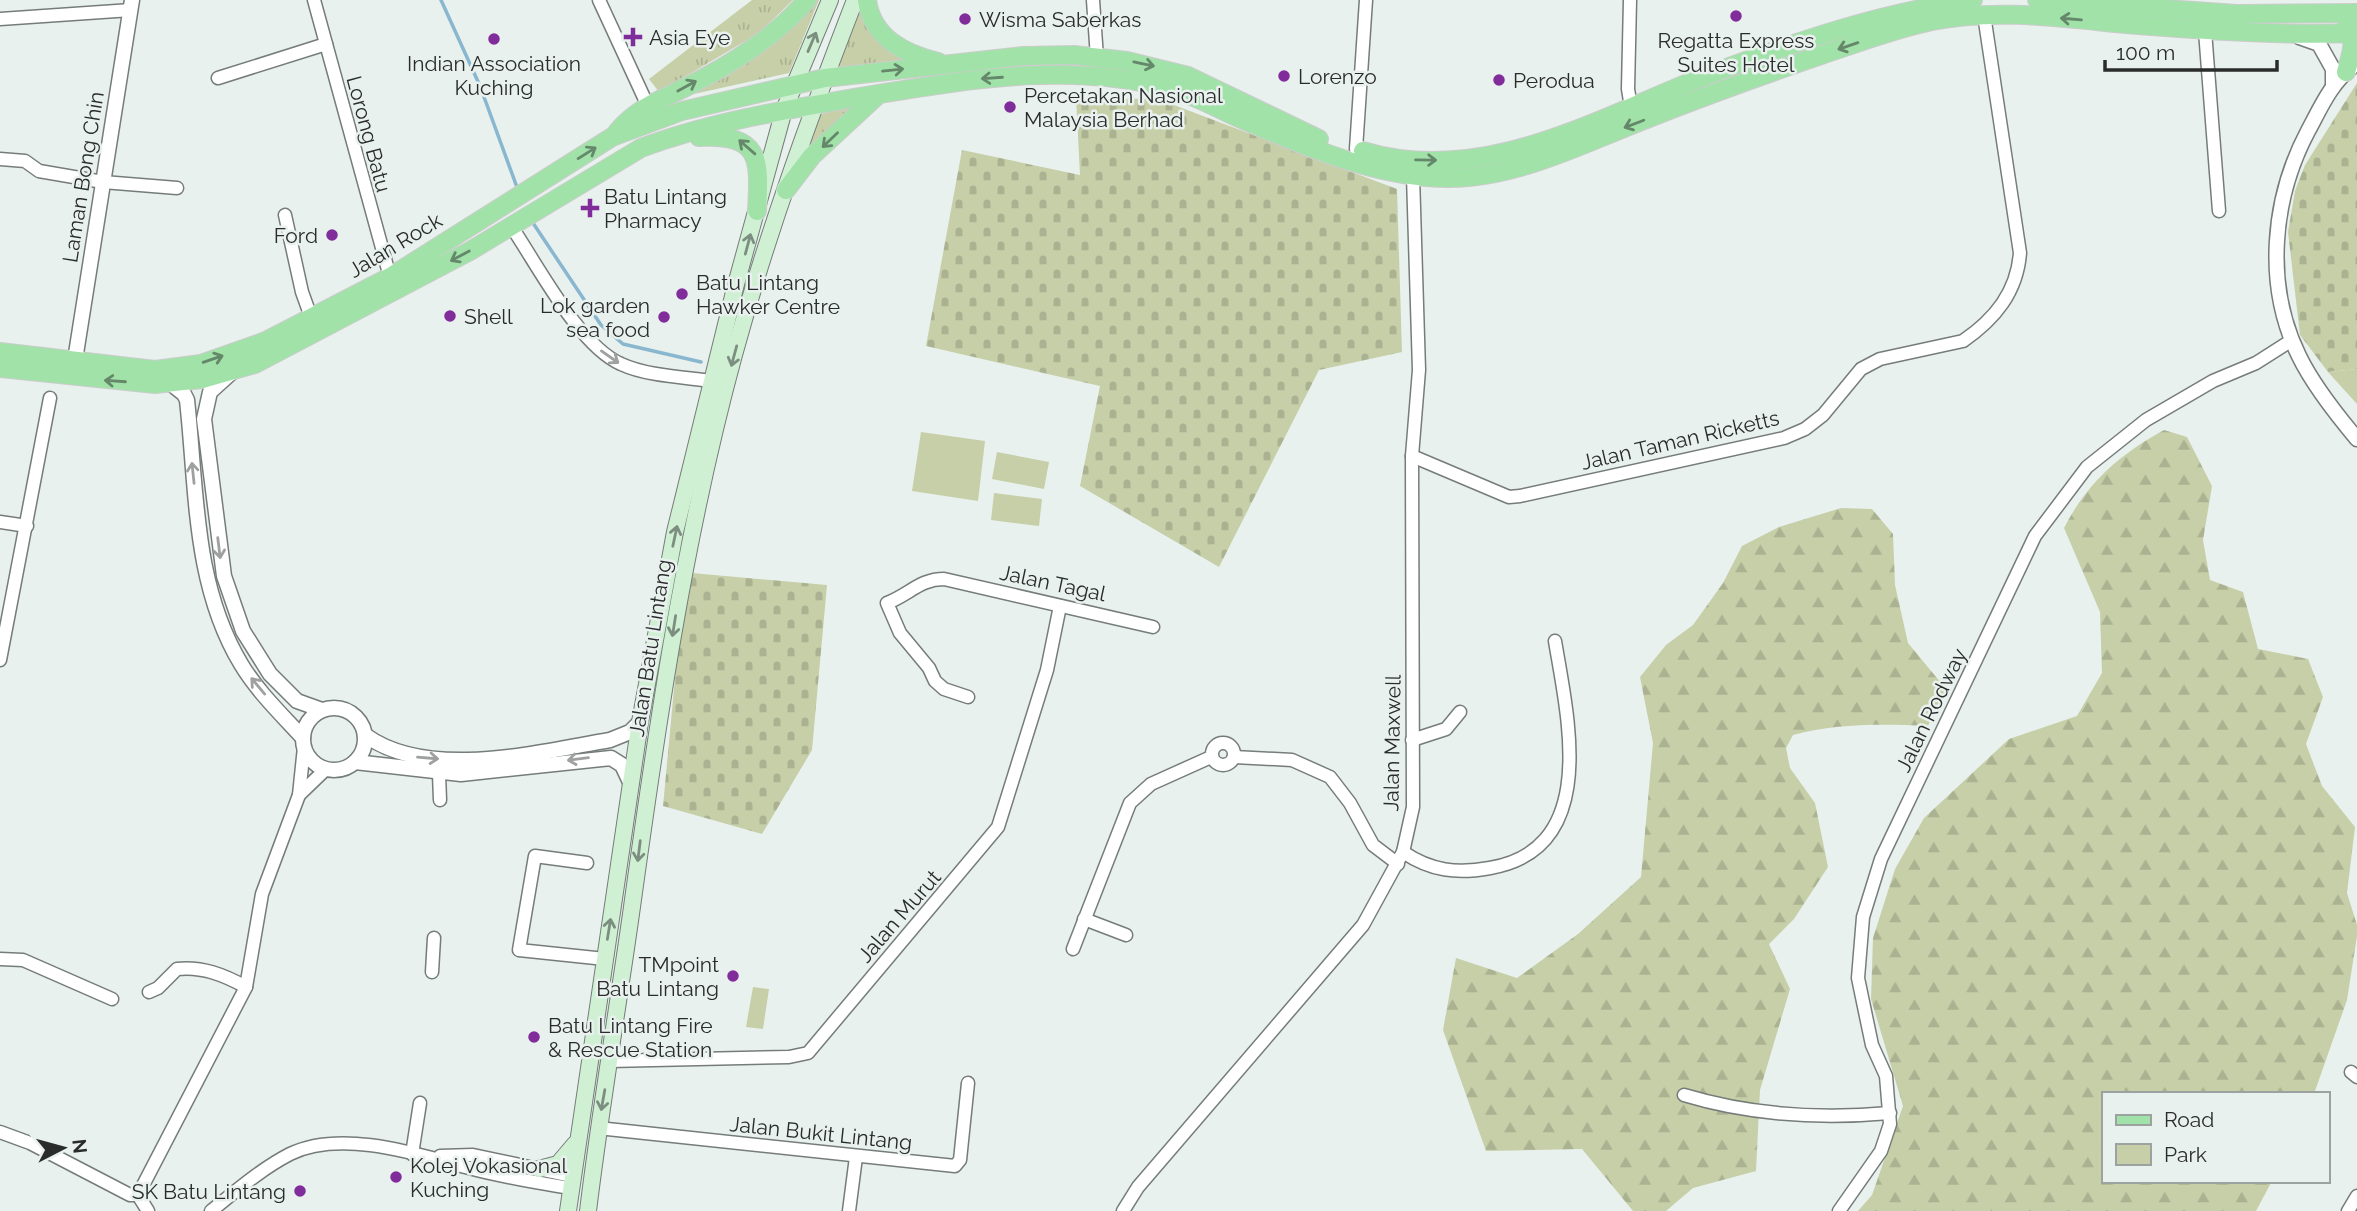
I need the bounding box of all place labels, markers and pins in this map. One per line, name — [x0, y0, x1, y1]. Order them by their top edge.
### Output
place label: Wisma Saberkas — [979, 7, 1141, 32]
marker: Regatta Express Suites Hotel — [1728, 8, 1744, 24]
marker: Wisma Saberkas — [957, 11, 973, 27]
place label: Asia Eye — [649, 25, 730, 50]
marker: Asia Eye — [623, 27, 643, 47]
place label: Regatta Express Suites Hotel — [1658, 28, 1814, 77]
marker: Indian Association Kuching — [486, 31, 502, 47]
place label: Indian Association Kuching — [407, 51, 581, 100]
place label: Lorenzo — [1298, 64, 1377, 89]
marker: Lorenzo — [1276, 68, 1292, 84]
place label: Perodua — [1513, 68, 1595, 93]
marker: Perodua — [1491, 72, 1507, 88]
place label: Percetakan Nasional Malaysia Berhad — [1024, 83, 1223, 132]
marker: Percetakan Nasional Malaysia Berhad — [1002, 99, 1018, 115]
place label: Batu Lintang Pharmacy — [604, 184, 727, 233]
marker: Batu Lintang Pharmacy — [582, 200, 598, 216]
place label: Ford — [274, 223, 318, 248]
marker: Ford — [324, 227, 340, 243]
place label: Batu Lintang Hawker Centre — [696, 270, 840, 319]
marker: Batu Lintang Hawker Centre — [674, 286, 690, 302]
place label: Lok garden sea food — [540, 293, 650, 342]
place label: Shell — [464, 304, 513, 329]
marker: Shell — [442, 308, 458, 324]
marker: Lok garden sea food — [656, 309, 672, 325]
place label: TMpoint Batu Lintang — [596, 952, 719, 1001]
marker: TMpoint Batu Lintang — [725, 968, 741, 984]
place label: Batu Lintang Fire & Rescue Station — [548, 1013, 713, 1062]
marker: Batu Lintang Fire & Rescue Station — [526, 1029, 542, 1045]
place label: Kolej Vokasional Kuching — [410, 1153, 568, 1202]
marker: Kolej Vokasional Kuching — [388, 1169, 404, 1185]
place label: SK Batu Lintang — [132, 1179, 286, 1204]
marker: SK Batu Lintang — [292, 1183, 308, 1199]

